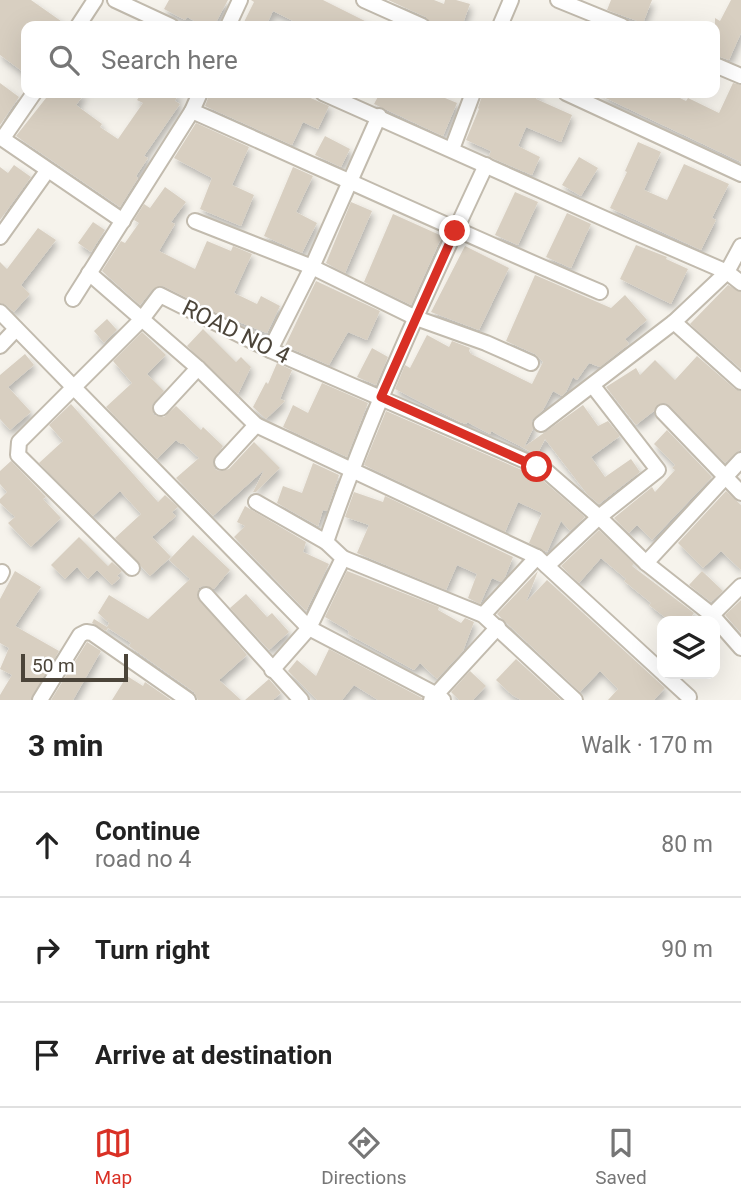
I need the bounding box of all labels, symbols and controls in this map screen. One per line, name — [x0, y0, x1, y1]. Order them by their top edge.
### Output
search box — [21, 21, 720, 98]
icon: search — [45, 41, 83, 79]
text: Search here — [101, 45, 238, 75]
route end — [439, 215, 470, 246]
street label: ROAD NO 4 — [178, 294, 294, 370]
route start — [521, 451, 552, 482]
map controls — [657, 616, 720, 679]
button: layers — [657, 616, 720, 679]
scale bar — [21, 651, 128, 683]
text: 50 m — [32, 654, 75, 677]
text: 3 min — [28, 728, 103, 763]
text: Walk · 170 m — [581, 732, 713, 759]
text: Continue — [95, 816, 200, 846]
icon: ahead — [28, 826, 66, 864]
text: 80 m — [661, 831, 713, 858]
text: road no 4 — [95, 846, 191, 873]
icon: right — [28, 931, 66, 969]
text: Turn right — [95, 935, 210, 965]
text: 90 m — [661, 936, 713, 963]
icon: arrive — [28, 1036, 66, 1074]
text: Arrive at destination — [95, 1040, 332, 1070]
tab: Map — [94, 1124, 132, 1189]
tab: Directions — [321, 1124, 406, 1189]
tab: Saved — [595, 1124, 647, 1189]

